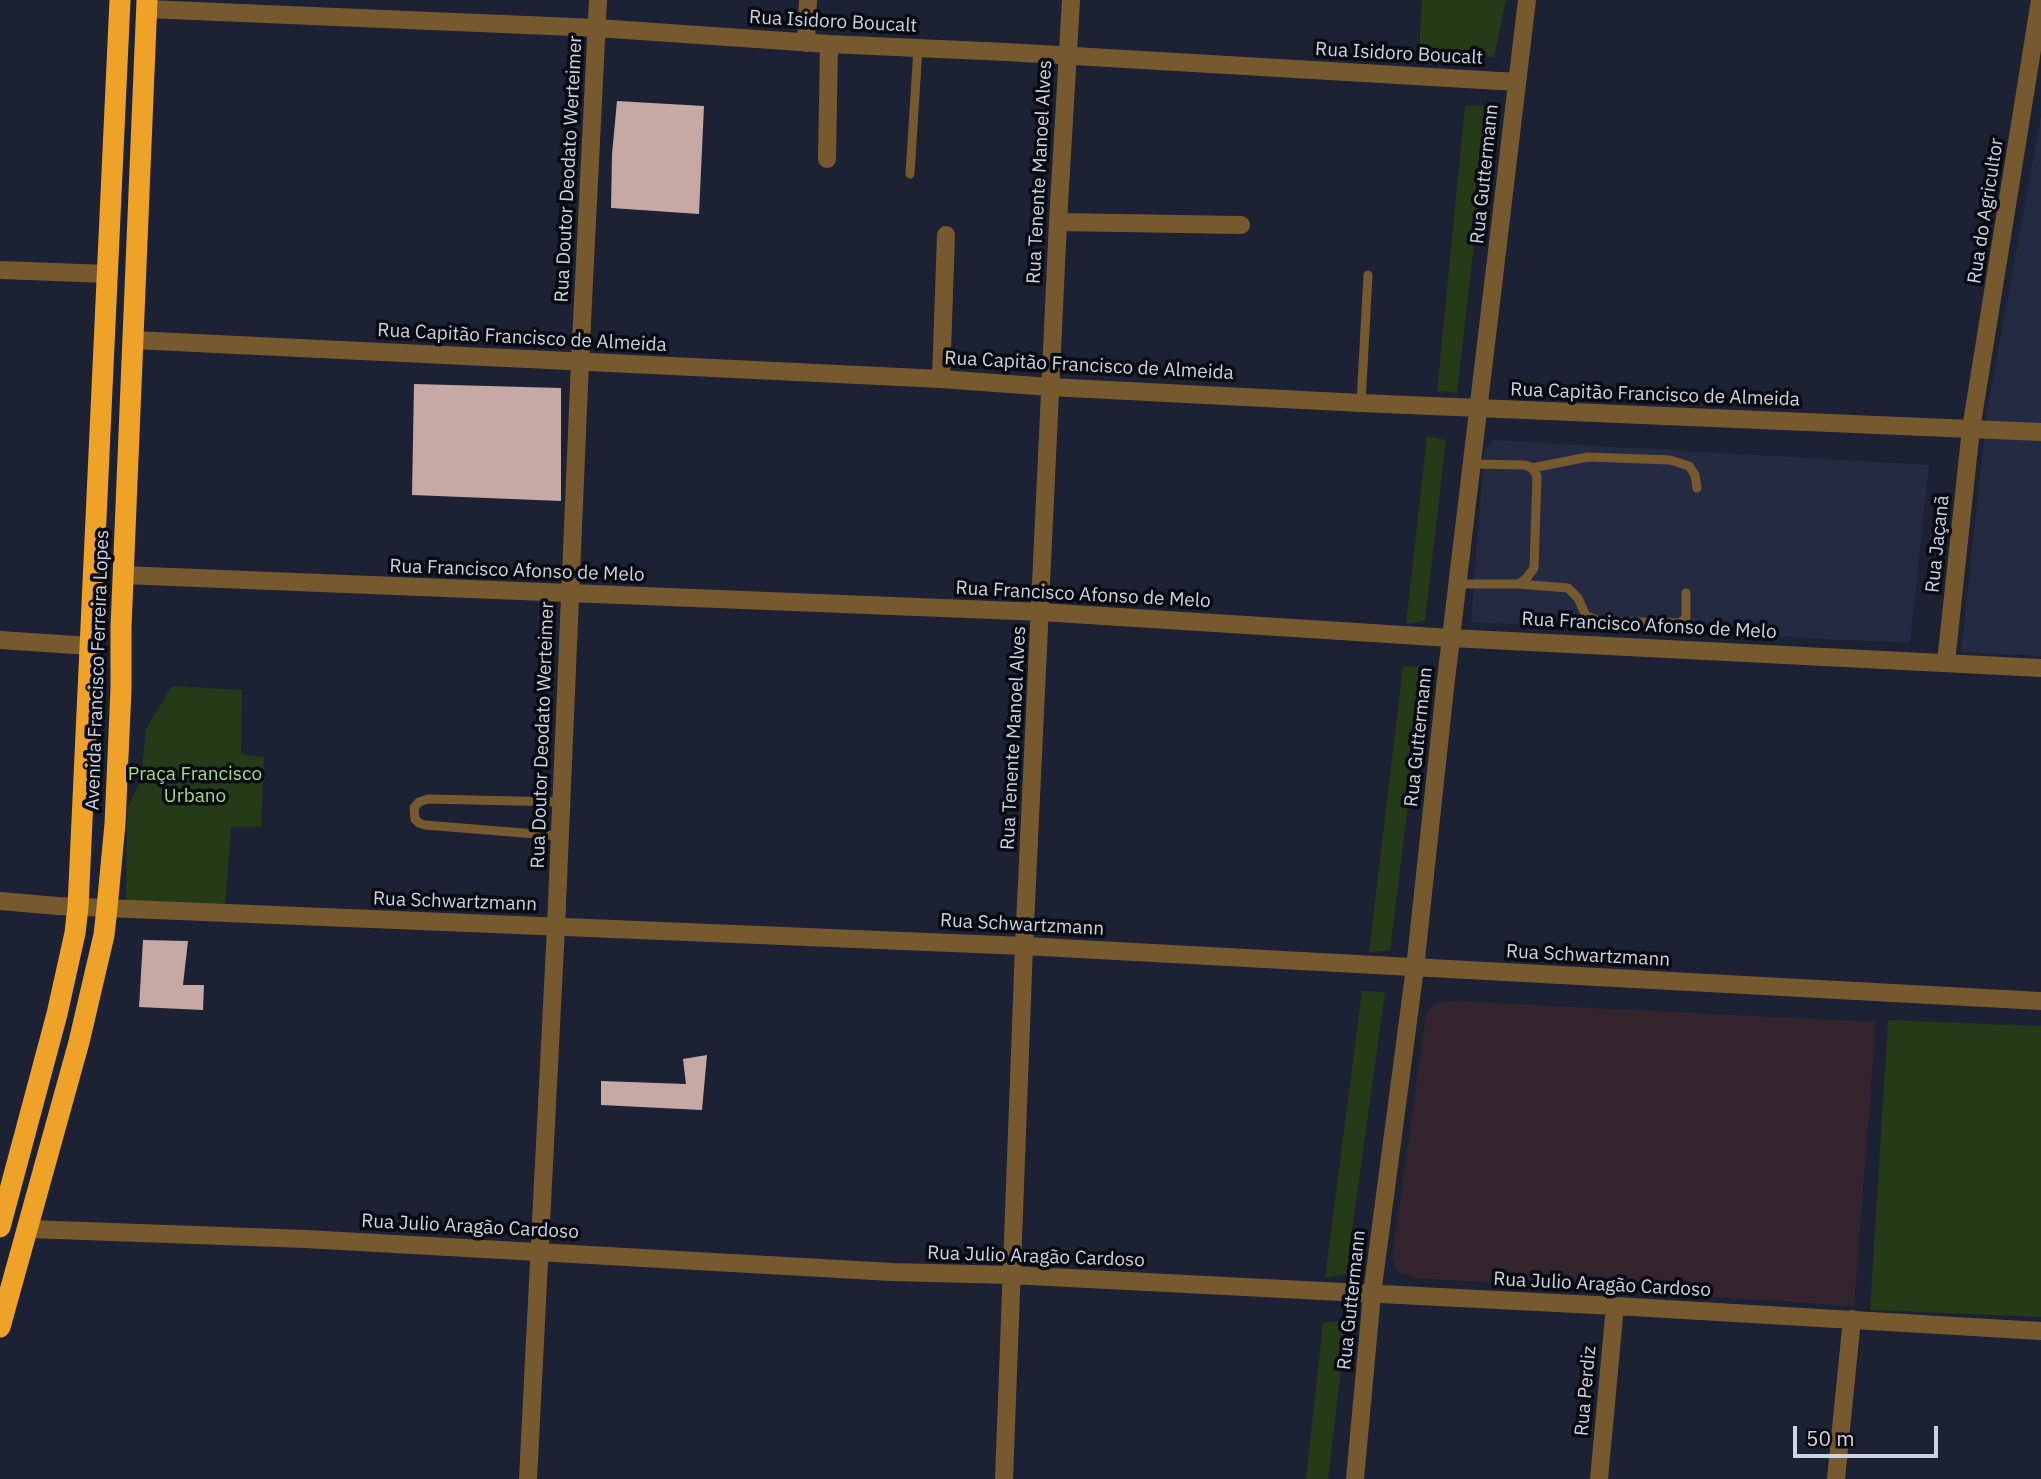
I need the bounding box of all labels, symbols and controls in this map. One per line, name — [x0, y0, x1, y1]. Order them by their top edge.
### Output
street label: Rua Isidoro Boucalt — [748, 6, 918, 38]
street label: Rua Doutor Deodato Werteimer — [551, 35, 587, 303]
street label: Rua Isidoro Boucalt — [1314, 38, 1484, 70]
street label: Rua Tenente Manoel Alves — [1023, 59, 1057, 285]
street label: Rua Guttermann — [1466, 103, 1504, 245]
street label: Rua do Agricultor — [1963, 136, 2009, 286]
street label: Rua Capitão Francisco de Almeida — [377, 319, 667, 357]
street label: Rua Capitão Francisco de Almeida — [944, 347, 1234, 385]
street label: Rua Capitão Francisco de Almeida — [1510, 379, 1800, 411]
street label: Rua Jaçanã — [1922, 494, 1954, 594]
street label: Avenida Francisco Ferreira Lopes — [82, 529, 114, 811]
street label: Rua Francisco Afonso de Melo — [389, 555, 645, 587]
street label: Rua Francisco Afonso de Melo — [955, 577, 1211, 613]
street label: Rua Doutor Deodato Werteimer — [527, 601, 559, 869]
street label: Rua Francisco Afonso de Melo — [1521, 608, 1777, 644]
street label: Rua Tenente Manoel Alves — [997, 625, 1031, 851]
street label: Rua Guttermann — [1400, 666, 1438, 808]
park label: Praça Francisco Urbano — [128, 764, 262, 808]
street label: Rua Schwartzmann — [373, 888, 537, 916]
street label: Rua Schwartzmann — [939, 909, 1105, 941]
street label: Rua Schwartzmann — [1505, 940, 1671, 972]
street label: Rua Julio Aragão Cardoso — [361, 1210, 579, 1244]
street label: Rua Guttermann — [1333, 1229, 1371, 1371]
street label: Rua Julio Aragão Cardoso — [927, 1242, 1145, 1272]
street label: Rua Julio Aragão Cardoso — [1493, 1268, 1711, 1302]
street label: Rua Perdiz — [1571, 1345, 1601, 1437]
scale bar — [1796, 1412, 1941, 1456]
text: 50 m — [1806, 1424, 1855, 1452]

